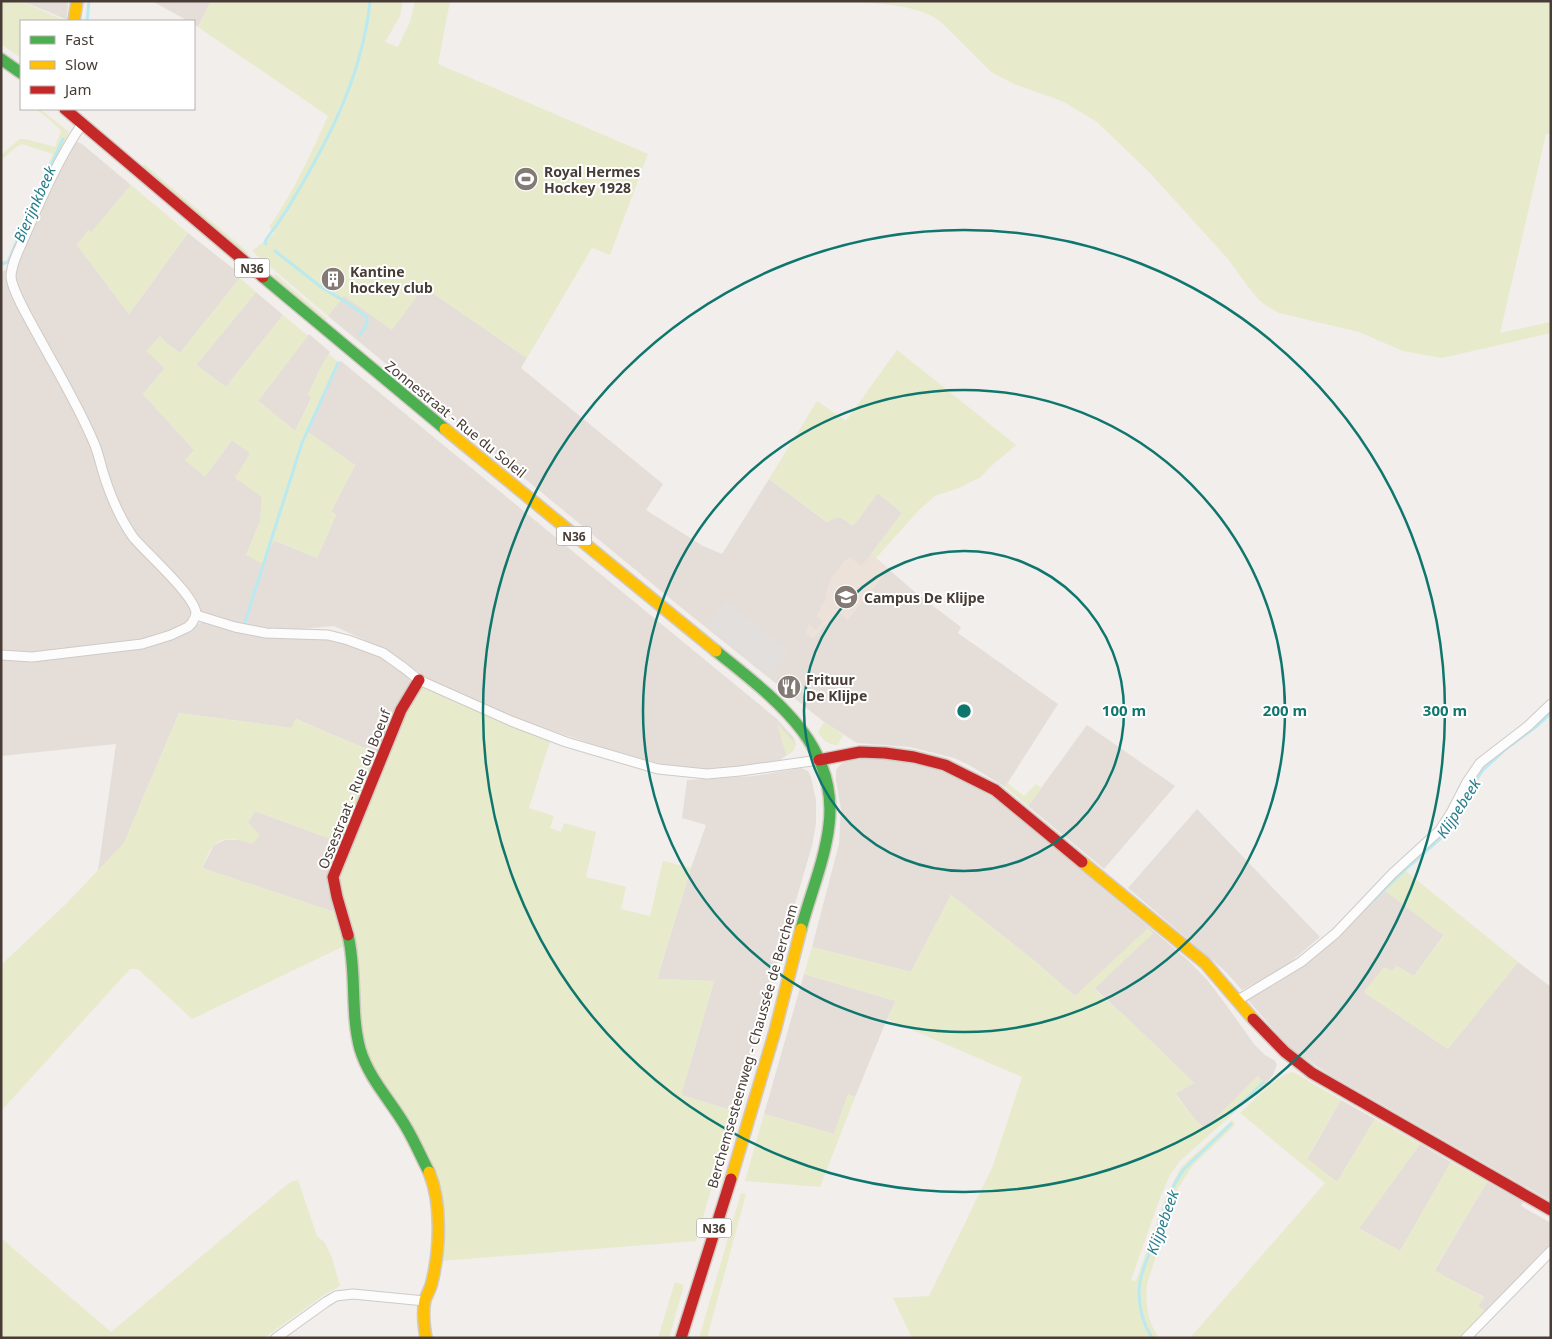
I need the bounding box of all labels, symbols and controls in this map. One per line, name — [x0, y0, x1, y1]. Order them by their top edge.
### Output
legend — [20, 20, 195, 110]
text: Fast — [65, 29, 94, 49]
text: Slow — [65, 54, 98, 74]
text: Jam — [63, 79, 92, 99]
water label: Bierijnkbeek — [8, 162, 60, 245]
place label: Royal Hermes Hockey 1928 — [544, 162, 640, 197]
sports icon: Royal Hermes Hockey 1928 — [513, 166, 539, 192]
road number: N36 — [234, 258, 270, 278]
place label: Kantine hockey club — [350, 262, 433, 297]
building icon: Kantine hockey club — [320, 266, 346, 292]
street label: Zonnestraat - Rue du Soleil — [382, 356, 530, 482]
road number: N36 — [556, 526, 592, 546]
school or university icon: Campus De Klijpe — [833, 584, 859, 610]
place label: Campus De Klijpe — [864, 588, 985, 607]
place label: Frituur De Klijpe — [806, 670, 867, 705]
restaurant icon: Frituur De Klijpe — [776, 674, 802, 700]
text: 100 m — [1102, 700, 1146, 720]
text: 200 m — [1263, 700, 1307, 720]
text: 300 m — [1423, 700, 1467, 720]
centre of rings — [955, 702, 973, 720]
street label: Ossestraat - Rue du Boeuf — [313, 705, 395, 872]
water label: Klijpebeek — [1431, 774, 1485, 842]
street label: Berchemsesteenweg - Chaussée de Berchem — [702, 902, 802, 1190]
water label: Klijpebeek — [1141, 1186, 1183, 1257]
road number: N36 — [696, 1218, 732, 1238]

